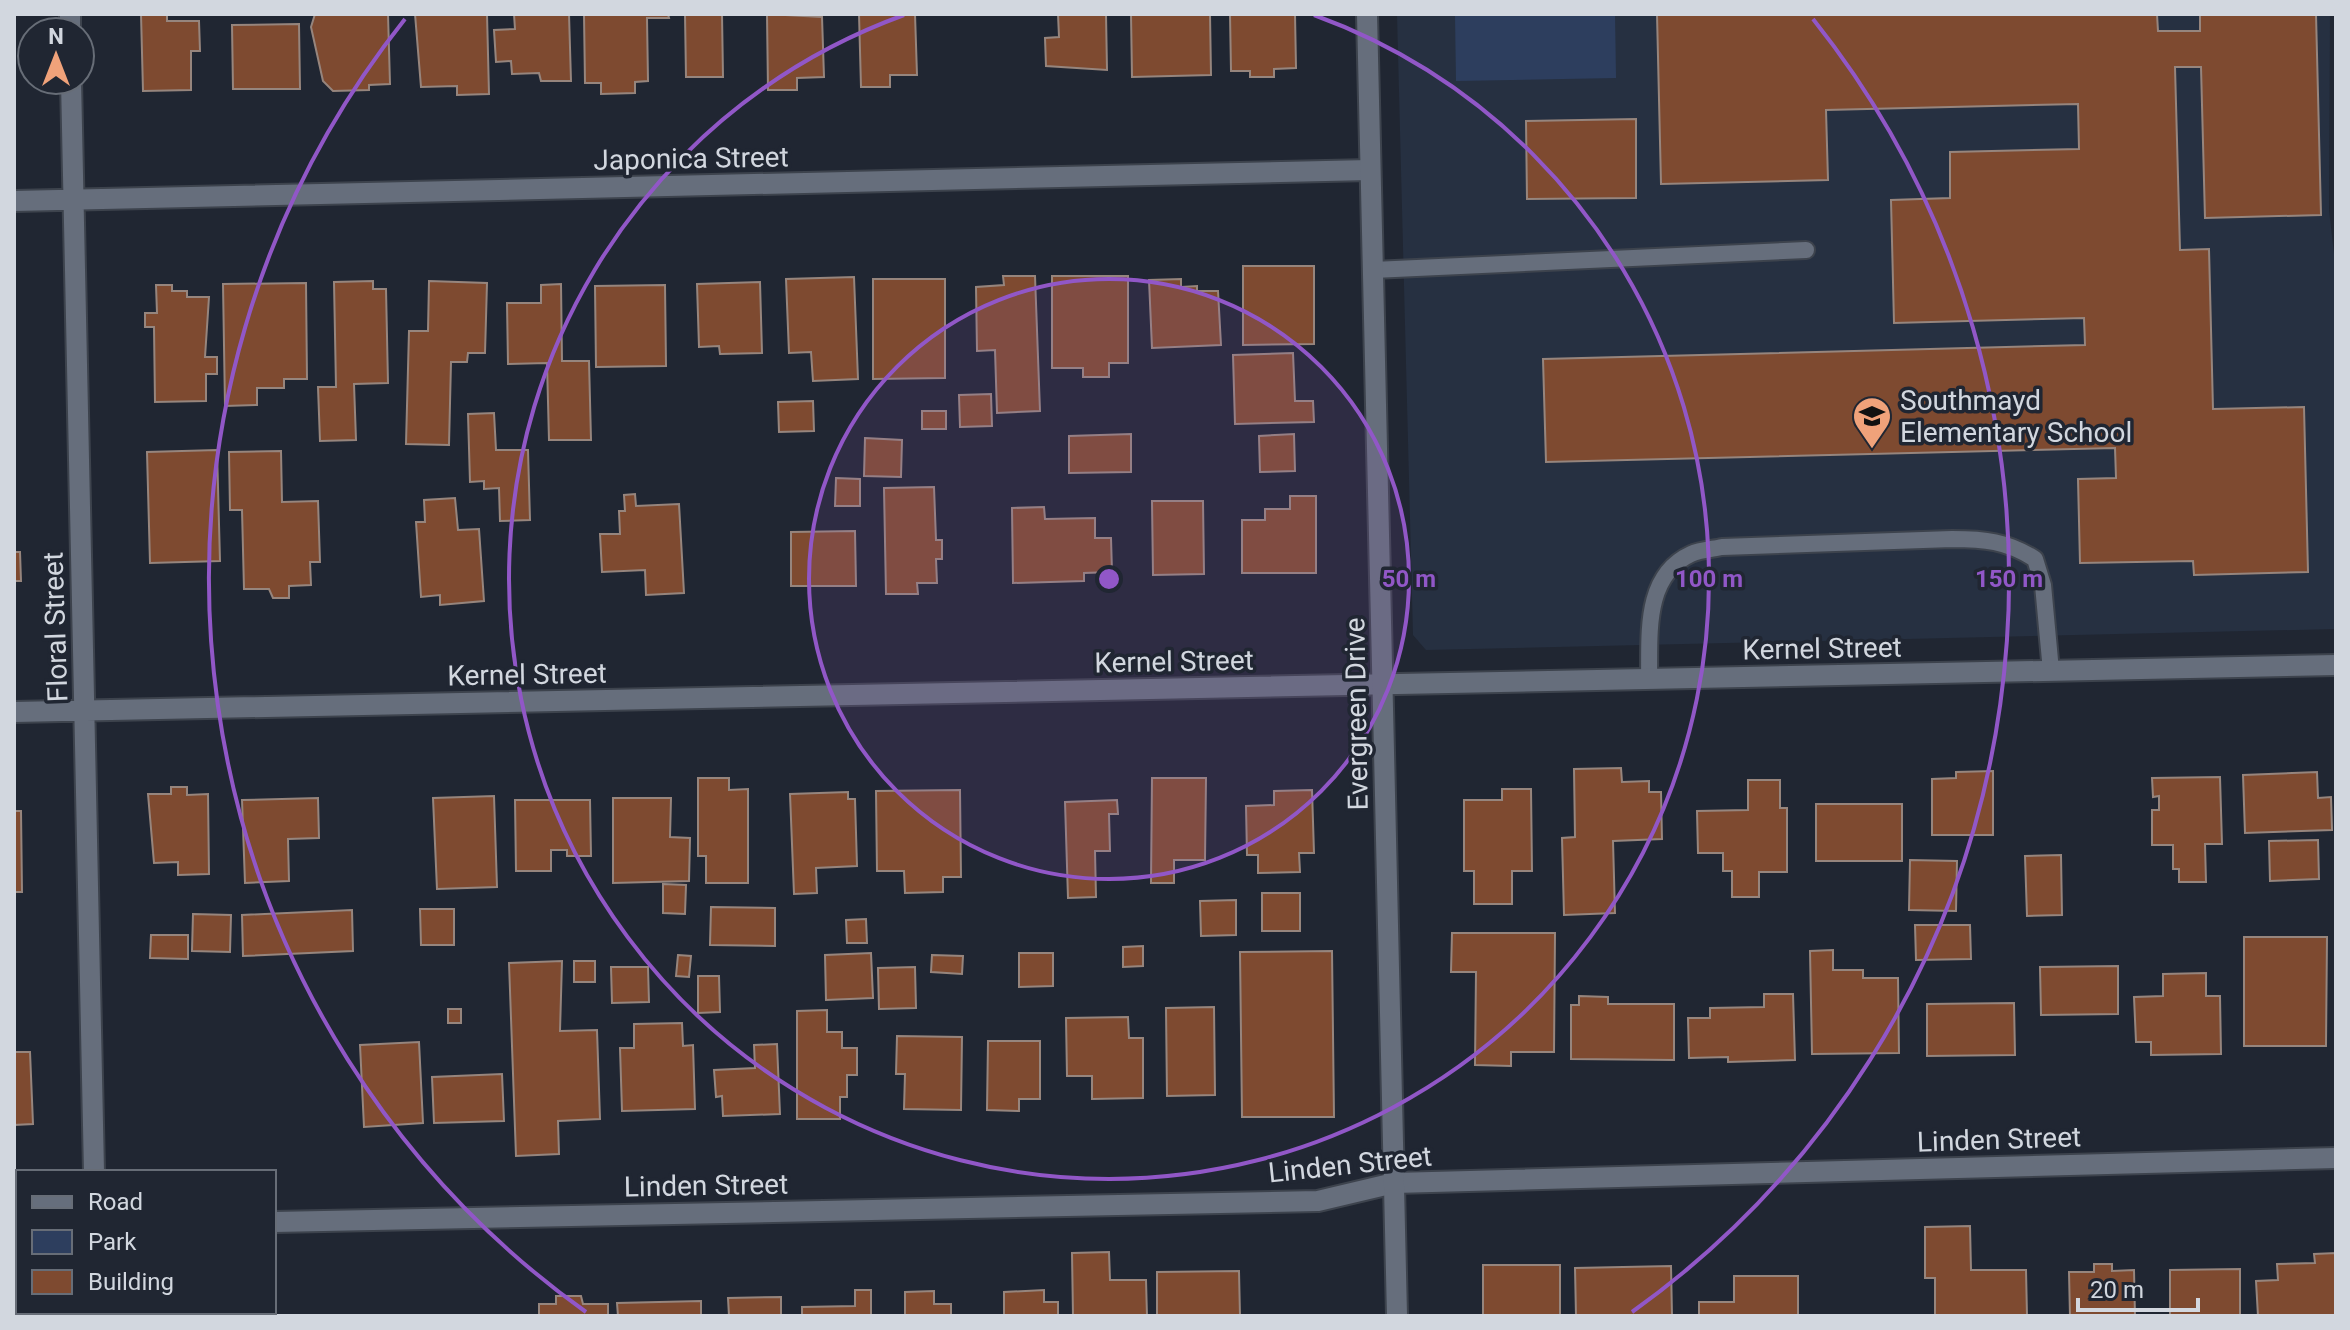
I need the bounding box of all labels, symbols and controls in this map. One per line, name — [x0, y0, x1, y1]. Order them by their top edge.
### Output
north arrow — [16, 16, 96, 96]
text: N — [48, 24, 64, 49]
street label: Japonica Street — [593, 140, 789, 177]
place label: Southmayd Elementary School — [1900, 384, 2132, 449]
school or university icon: Southmayd Elementary School — [1851, 395, 1893, 450]
street label: Floral Street — [36, 551, 75, 703]
centre of rings — [1095, 565, 1123, 593]
text: 50 m — [1382, 565, 1436, 593]
text: 100 m — [1675, 565, 1743, 593]
text: 150 m — [1975, 565, 2043, 593]
street label: Evergreen Drive — [1338, 617, 1375, 811]
street label: Kernel Street — [1742, 631, 1902, 666]
street label: Kernel Street — [1094, 644, 1254, 679]
street label: Kernel Street — [447, 657, 607, 692]
street label: Linden Street — [1916, 1120, 2082, 1159]
street label: Linden Street — [1267, 1140, 1433, 1189]
street label: Linden Street — [624, 1168, 788, 1203]
legend — [16, 1170, 276, 1314]
text: Road — [88, 1188, 143, 1216]
text: Park — [88, 1228, 137, 1256]
scale bar — [2078, 1262, 2198, 1312]
text: Building — [88, 1268, 174, 1296]
text: 20 m — [2090, 1276, 2144, 1304]

